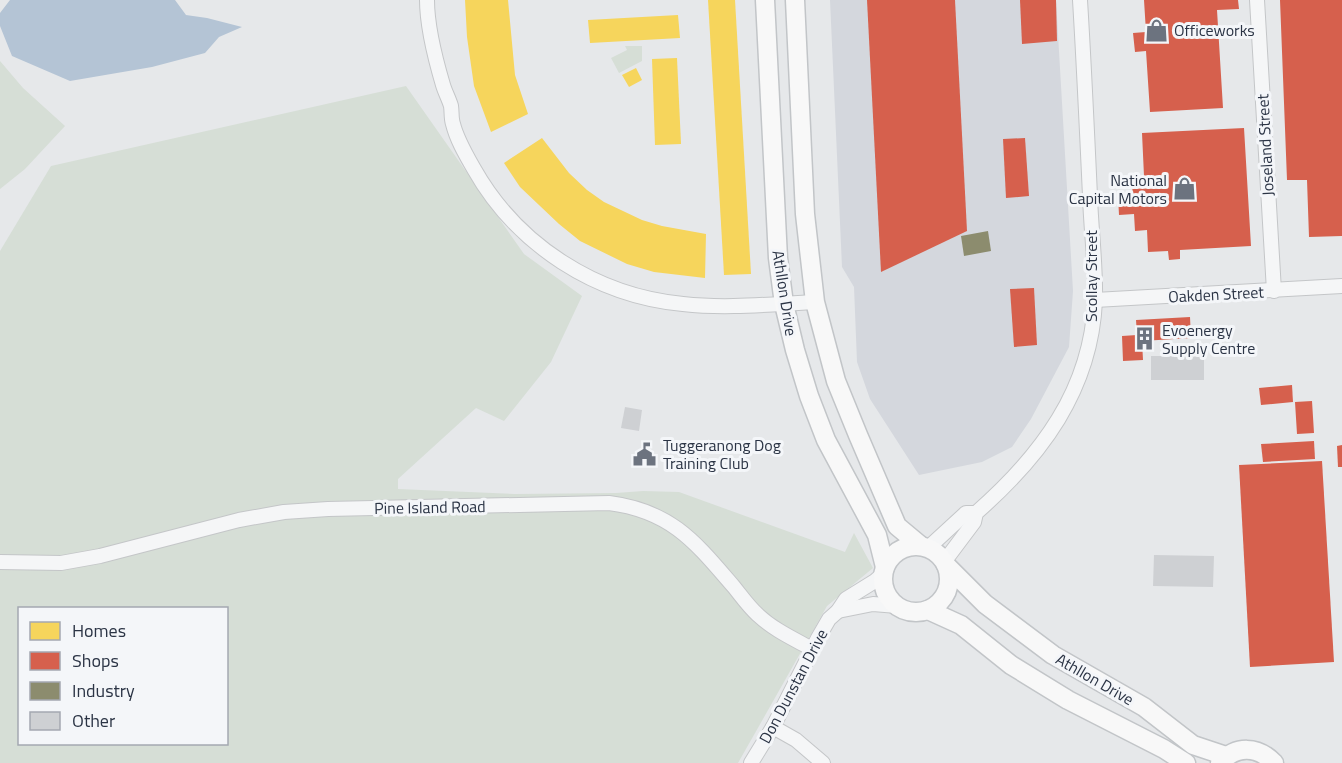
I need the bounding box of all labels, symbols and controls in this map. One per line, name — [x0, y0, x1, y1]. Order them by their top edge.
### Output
shop icon: Officeworks — [1143, 17, 1169, 43]
place label: Officeworks — [1174, 18, 1255, 42]
street label: Joseland Street — [1250, 93, 1280, 197]
place label: National Capital Motors — [1069, 168, 1167, 210]
shop icon: National Capital Motors — [1172, 176, 1198, 202]
street label: Scollay Street — [1079, 230, 1103, 322]
street label: Athllon Drive — [766, 248, 804, 338]
street label: Oakden Street — [1167, 279, 1265, 308]
place label: Evoenergy Supply Centre — [1162, 318, 1255, 360]
building icon: Evoenergy Supply Centre — [1131, 326, 1157, 352]
place label: Tuggeranong Dog Training Club — [663, 433, 781, 475]
public building icon: Tuggeranong Dog Training Club — [632, 441, 658, 467]
street label: Pine Island Road — [374, 494, 486, 520]
legend — [18, 607, 228, 745]
text: Homes — [72, 617, 126, 644]
street label: Don Dunstan Drive — [753, 625, 833, 747]
text: Shops — [72, 647, 119, 674]
street label: Athllon Drive — [1052, 647, 1138, 711]
text: Industry — [72, 677, 135, 704]
text: Other — [72, 707, 115, 734]

